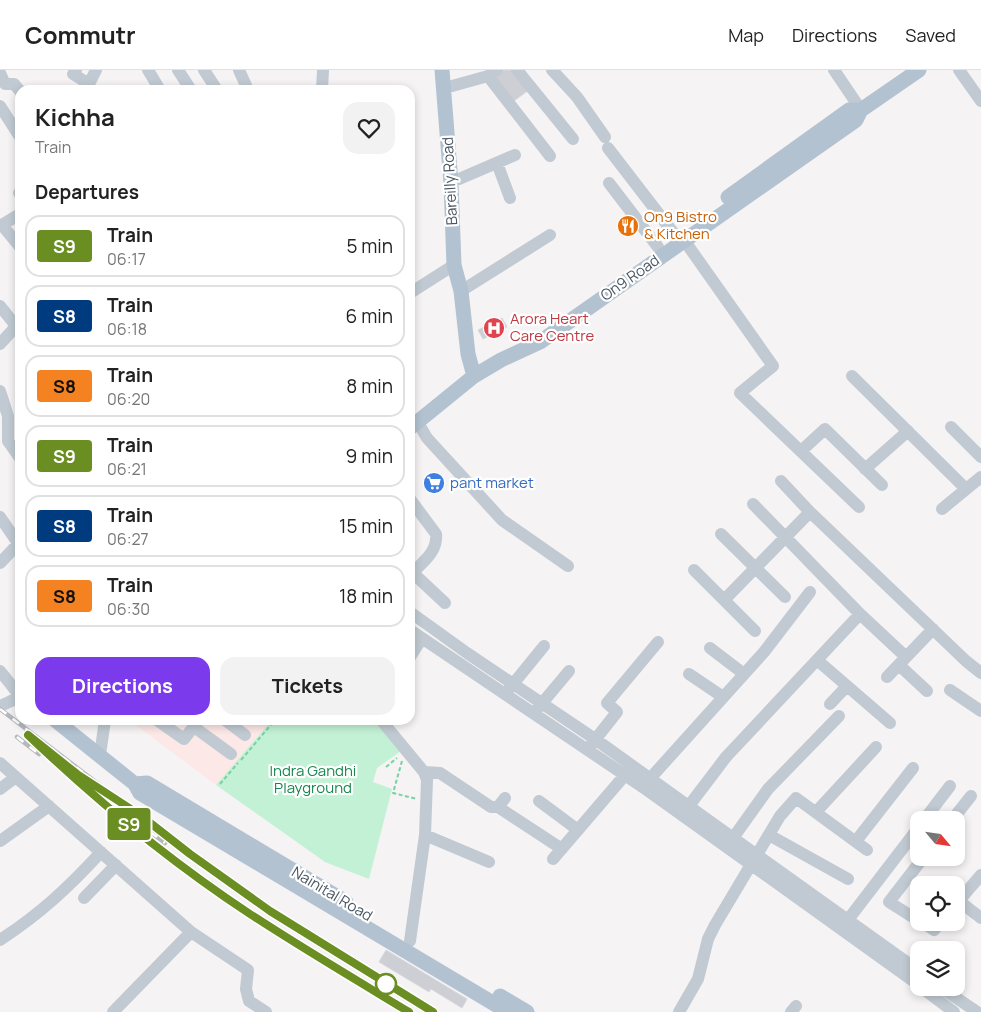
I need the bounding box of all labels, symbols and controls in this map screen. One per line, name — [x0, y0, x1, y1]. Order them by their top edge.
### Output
text: Commutr — [25, 18, 136, 51]
text: Map — [728, 23, 764, 47]
text: Directions — [792, 23, 877, 47]
text: Saved — [905, 23, 956, 47]
text: Kichha — [35, 100, 115, 133]
button: heart — [343, 102, 395, 154]
text: Train — [35, 136, 71, 158]
street label: Bareilly Road — [437, 136, 462, 226]
text: Departures — [35, 179, 139, 205]
place label: On9 Bistro & Kitchen — [644, 206, 717, 244]
restaurant icon: On9 Bistro & Kitchen — [616, 214, 640, 238]
text: Train — [107, 222, 153, 248]
text: 5 min — [346, 233, 393, 259]
text: S9 — [53, 234, 76, 258]
text: 06:17 — [107, 248, 146, 270]
street label: On9 Road — [596, 250, 663, 306]
text: Train — [107, 292, 153, 318]
text: 6 min — [346, 303, 393, 329]
text: S8 — [53, 304, 76, 328]
place label: Arora Heart Care Centre — [510, 308, 595, 346]
hospital icon: Arora Heart Care Centre — [482, 316, 506, 340]
text: 06:18 — [107, 318, 147, 340]
text: Train — [107, 362, 153, 388]
text: 8 min — [346, 373, 393, 399]
text: S8 — [53, 374, 76, 398]
text: 06:20 — [107, 388, 150, 410]
text: Train — [107, 432, 153, 458]
text: 9 min — [346, 443, 393, 469]
text: S9 — [53, 444, 76, 468]
text: 06:21 — [107, 458, 147, 480]
supermarket icon: pant market — [422, 471, 446, 495]
place label: pant market — [450, 472, 534, 493]
text: Train — [107, 502, 153, 528]
text: 15 min — [339, 513, 393, 539]
text: S8 — [53, 514, 76, 538]
text: 06:27 — [107, 528, 149, 550]
text: Train — [107, 572, 153, 598]
text: 18 min — [339, 583, 393, 609]
text: S8 — [53, 584, 76, 608]
text: 06:30 — [107, 598, 150, 620]
button: Directions — [35, 657, 210, 715]
button: Tickets — [220, 657, 395, 715]
park label: Indra Gandhi Playground — [270, 760, 356, 798]
line badge: S9 — [106, 808, 152, 840]
north arrow — [910, 811, 965, 866]
map controls — [910, 811, 965, 996]
text: S9 — [117, 812, 141, 836]
street label: Nainital Road — [288, 861, 377, 926]
button: locate — [910, 876, 965, 931]
button: layers — [910, 941, 965, 996]
unlabelled marker — [375, 973, 397, 995]

